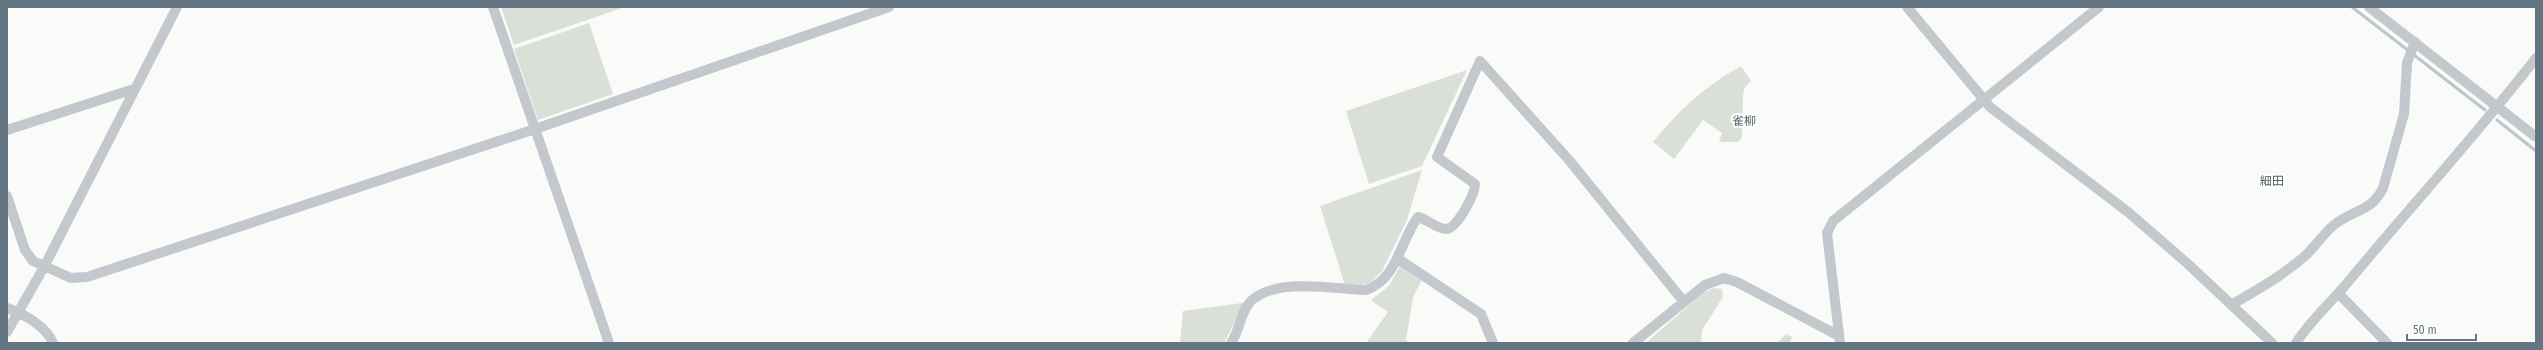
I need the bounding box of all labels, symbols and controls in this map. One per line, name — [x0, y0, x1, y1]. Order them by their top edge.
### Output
district label: 雀柳 — [1732, 114, 1756, 128]
district label: 細田 — [2260, 174, 2284, 188]
scale bar — [2407, 316, 2476, 342]
text: 50 m — [2413, 323, 2437, 337]

